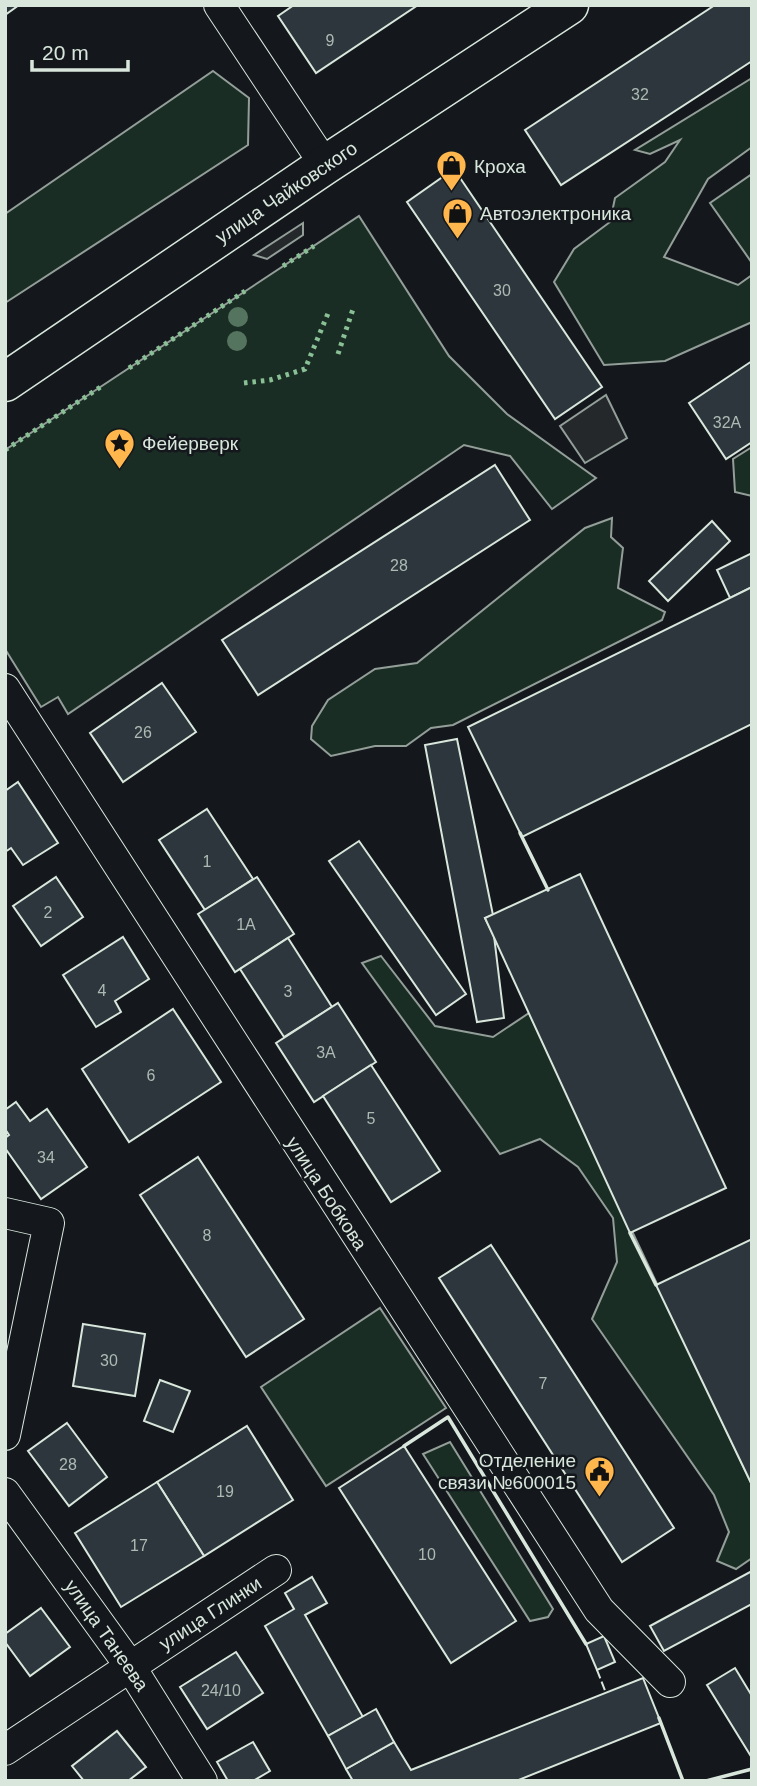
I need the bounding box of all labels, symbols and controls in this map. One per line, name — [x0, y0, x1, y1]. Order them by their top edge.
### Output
scale bar — [32, 28, 128, 72]
house number: 9 — [326, 32, 335, 49]
text: 20 m — [42, 41, 89, 64]
house number: 32 — [631, 86, 649, 103]
street label: улица Чайковского — [212, 137, 361, 248]
shop icon: Кроха — [434, 149, 468, 193]
place label: Кроха — [474, 156, 526, 177]
shop icon: Автоэлектроника — [440, 196, 474, 240]
place label: Автоэлектроника — [480, 203, 632, 224]
house number: 30 — [493, 282, 511, 299]
house number: 32А — [713, 414, 742, 431]
place icon: Фейерверк — [102, 426, 136, 470]
place label: Фейерверк — [142, 433, 239, 454]
house number: 28 — [390, 557, 408, 574]
house number: 26 — [134, 724, 152, 741]
house number: 1 — [203, 853, 212, 870]
house number: 2 — [44, 904, 53, 921]
house number: 1А — [236, 916, 256, 933]
house number: 4 — [98, 982, 107, 999]
house number: 3 — [284, 983, 293, 1000]
house number: 3А — [316, 1044, 336, 1061]
house number: 6 — [147, 1067, 156, 1084]
house number: 5 — [367, 1110, 376, 1127]
street label: улица Бобкова — [282, 1133, 371, 1254]
house number: 34 — [37, 1149, 55, 1166]
house number: 8 — [203, 1227, 212, 1244]
house number: 30 — [100, 1352, 118, 1369]
house number: 7 — [539, 1375, 548, 1392]
place label: Отделение связи №600015 — [438, 1450, 576, 1493]
public building icon: Отделение связи №600015 — [582, 1454, 616, 1498]
house number: 28 — [59, 1456, 77, 1473]
house number: 19 — [216, 1483, 234, 1500]
house number: 17 — [130, 1537, 148, 1554]
house number: 10 — [418, 1546, 436, 1563]
street label: улица Глинки — [155, 1573, 265, 1654]
street label: улица Танеева — [60, 1576, 153, 1695]
house number: 24/10 — [201, 1682, 241, 1699]

